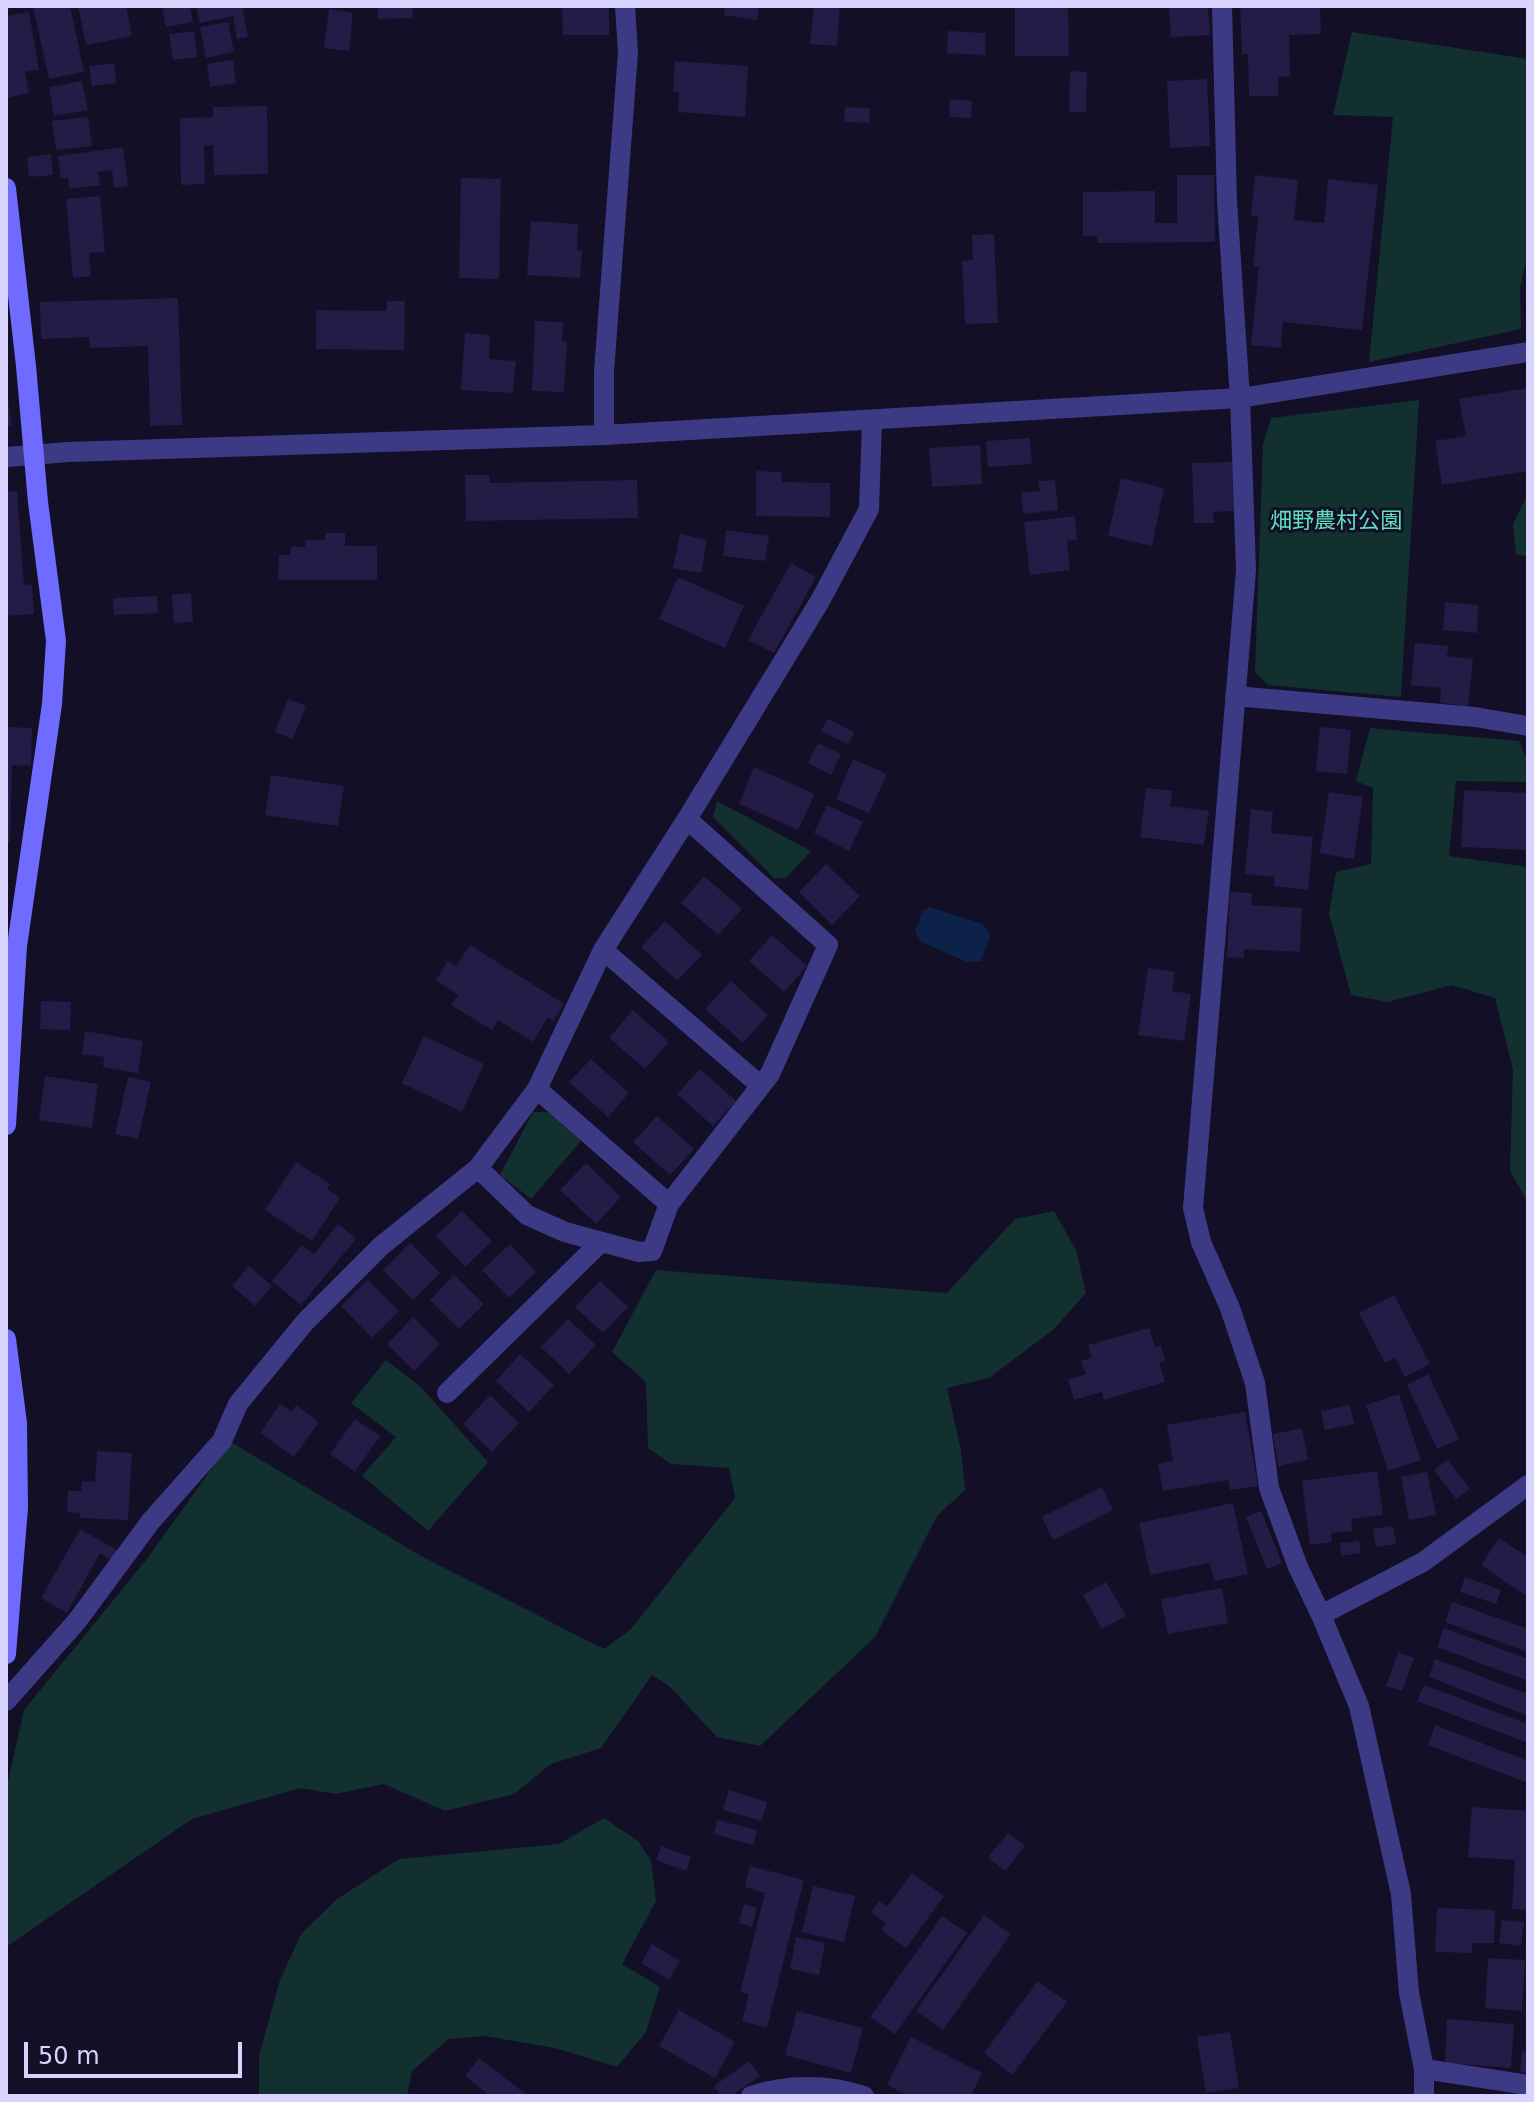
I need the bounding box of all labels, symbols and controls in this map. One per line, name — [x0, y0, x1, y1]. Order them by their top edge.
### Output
park label: 畑野農村公園 — [1270, 509, 1402, 535]
scale bar — [28, 2026, 246, 2076]
text: 50 m — [38, 2042, 100, 2070]

